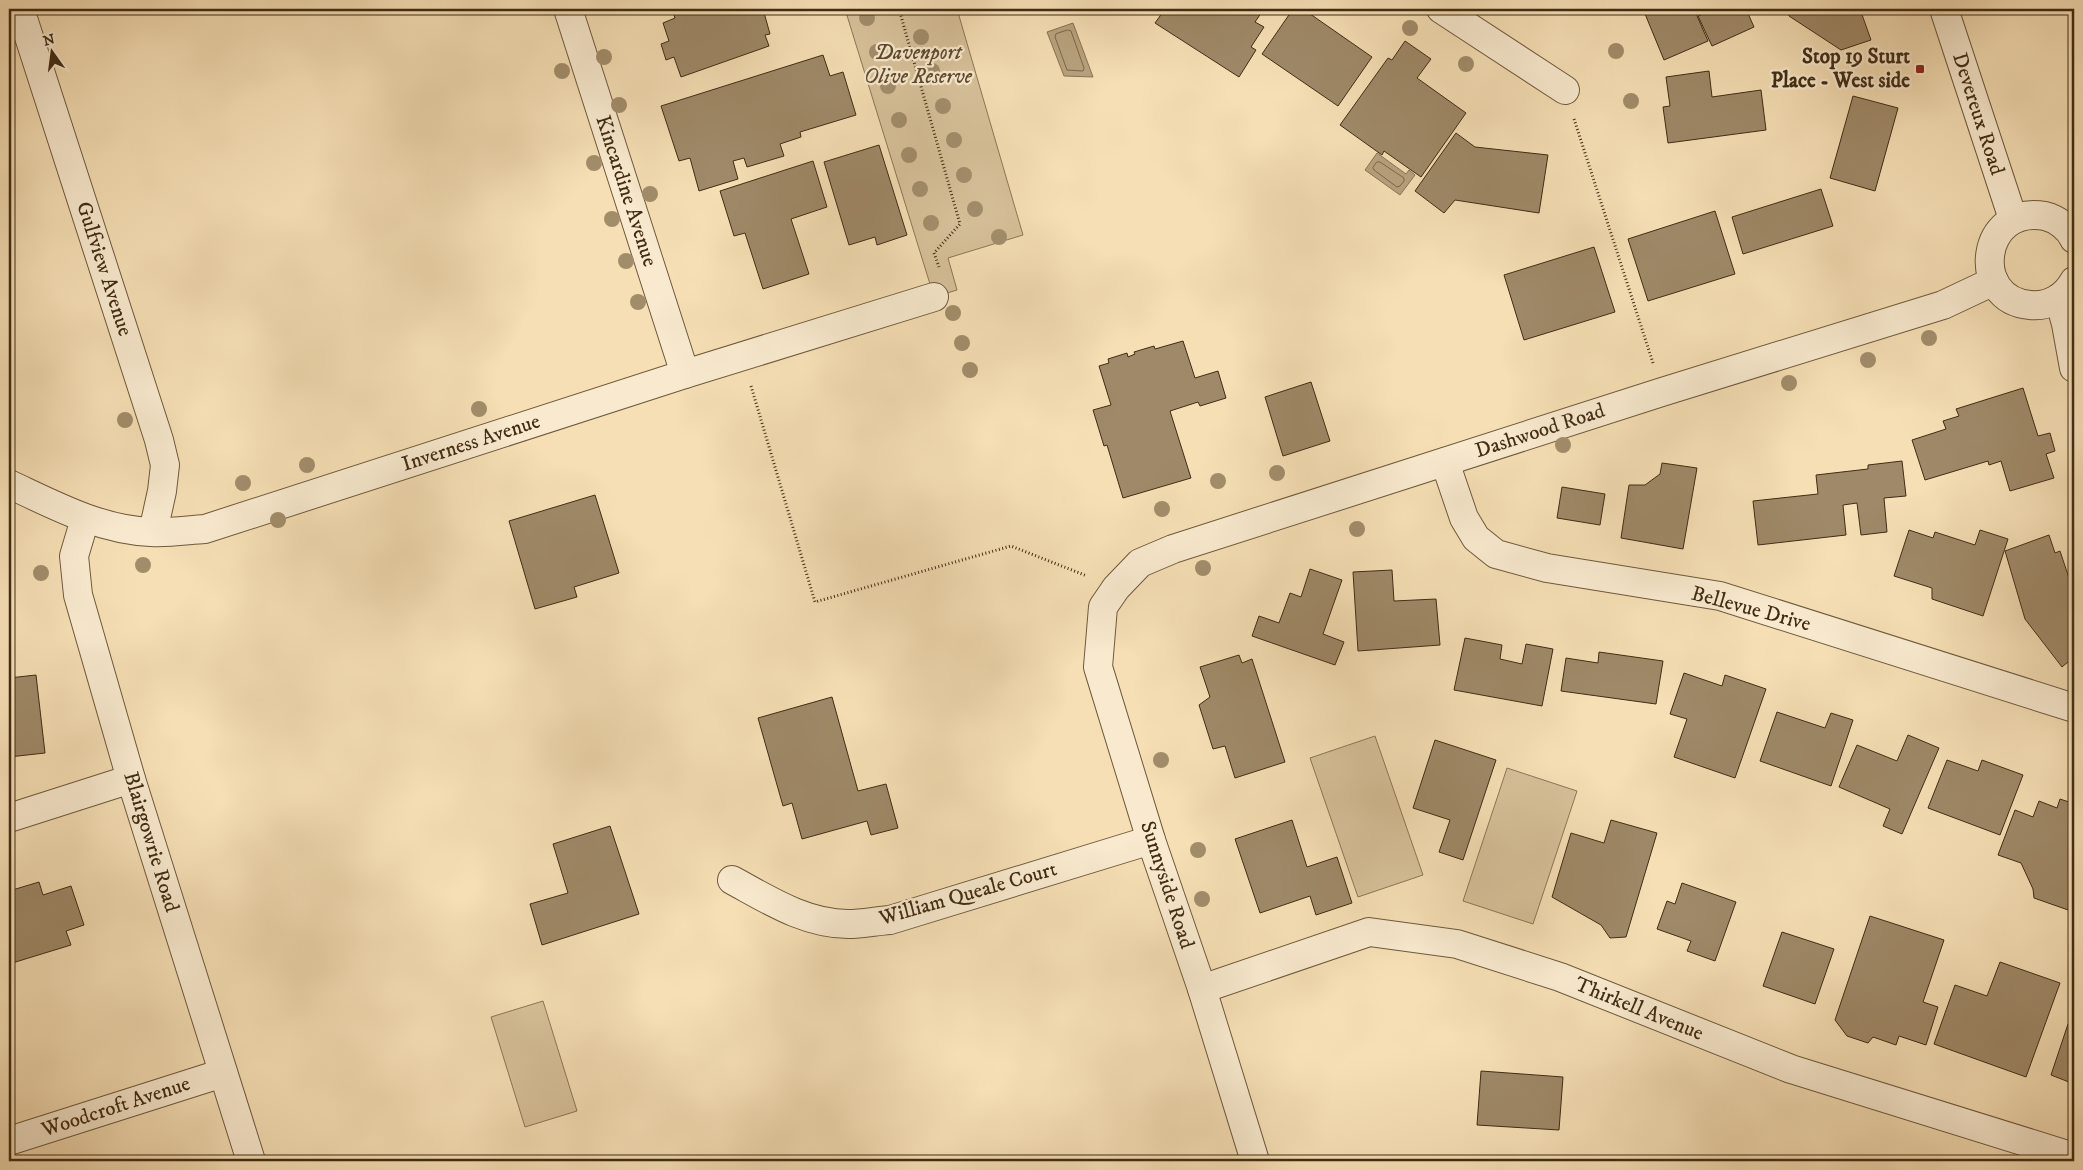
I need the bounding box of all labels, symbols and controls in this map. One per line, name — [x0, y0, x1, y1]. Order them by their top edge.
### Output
north arrow — [28, 28, 78, 78]
text: N — [41, 30, 57, 50]
park label: Davenport Olive Reserve — [864, 40, 973, 90]
place label: Stop 19 Sturt Place - West side — [1771, 44, 1910, 94]
street label: Devereux Road — [1946, 50, 2010, 179]
marker: Stop 19 Sturt Place - West side — [1914, 63, 1926, 75]
street label: Kincardine Avenue — [589, 112, 663, 270]
street label: Gulfview Avenue — [70, 198, 138, 340]
street label: Dashwood Road — [1472, 398, 1609, 464]
street label: Inverness Avenue — [399, 408, 544, 478]
street label: Bellevue Drive — [1688, 581, 1814, 637]
street label: Blairgowrie Road — [117, 769, 185, 916]
street label: Sunnyside Road — [1134, 818, 1200, 953]
street label: William Queale Court — [875, 856, 1060, 932]
street label: Thirkell Avenue — [1571, 971, 1707, 1047]
street label: Woodcroft Avenue — [38, 1071, 194, 1144]

